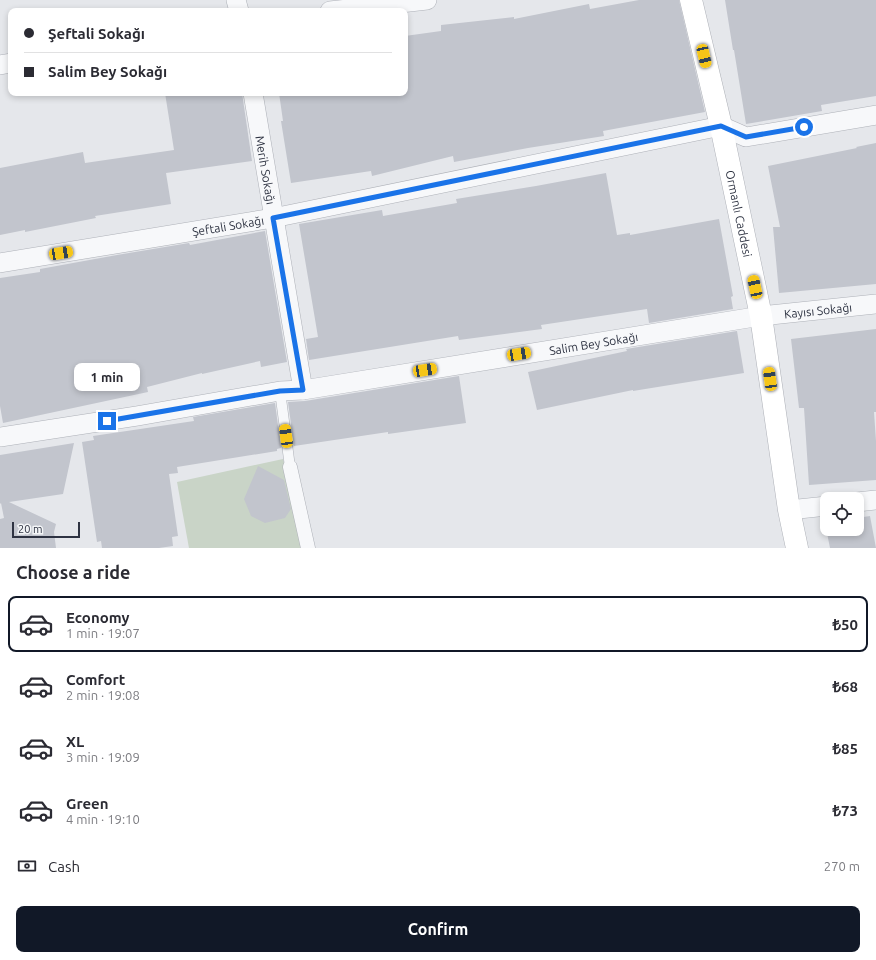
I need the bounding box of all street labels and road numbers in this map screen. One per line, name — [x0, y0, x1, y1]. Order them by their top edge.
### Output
street label: Merih Sokağı — [254, 135, 278, 205]
street label: Ormanlı Caddesi — [724, 169, 755, 258]
street label: Şeftali Sokağı — [191, 213, 265, 238]
street label: Kayısı Sokağı — [783, 300, 853, 320]
street label: Salim Bey Sokağı — [548, 329, 639, 357]

